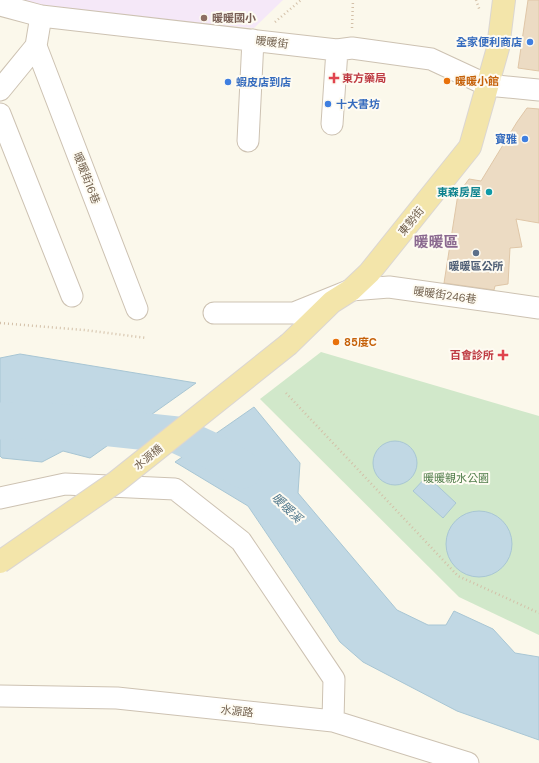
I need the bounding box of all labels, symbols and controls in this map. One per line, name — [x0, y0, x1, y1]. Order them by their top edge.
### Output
place label: 暖暖國小 — [212, 11, 256, 25]
marker: 暖暖國小 — [199, 13, 209, 23]
street label: 暖暖街 — [255, 33, 289, 51]
place label: 全家便利商店 — [456, 35, 522, 49]
marker: 全家便利商店 — [525, 37, 535, 47]
place label: 東方藥局 — [342, 71, 386, 85]
marker: 東方藥局 — [329, 73, 339, 83]
place label: 暖暖小館 — [455, 74, 499, 88]
place label: 蝦皮店到店 — [236, 75, 291, 89]
marker: 暖暖小館 — [442, 76, 452, 86]
marker: 蝦皮店到店 — [223, 77, 233, 87]
place label: 十大書坊 — [336, 97, 380, 111]
marker: 十大書坊 — [323, 99, 333, 109]
place label: 寶雅 — [495, 132, 517, 146]
marker: 寶雅 — [520, 134, 530, 144]
street label: 暖暖街16巷 — [71, 150, 103, 206]
place label: 東森房屋 — [437, 185, 481, 199]
marker: 東森房屋 — [484, 187, 494, 197]
street label: 東勢街 — [395, 204, 427, 238]
district label: 暖暖區 — [413, 232, 459, 252]
marker: 暖暖區公所 — [471, 248, 481, 258]
place label: 暖暖區公所 — [449, 259, 504, 273]
street label: 暖暖街246巷 — [412, 284, 478, 306]
place label: 85度C — [344, 335, 377, 349]
marker: 85度C — [331, 337, 341, 347]
place label: 百會診所 — [450, 348, 494, 362]
marker: 百會診所 — [497, 349, 509, 361]
street label: 水源橋 — [131, 441, 165, 473]
park label: 暖暖親水公園 — [423, 471, 489, 485]
water label: 暖暖溪 — [268, 490, 307, 528]
street label: 水源路 — [220, 702, 254, 720]

